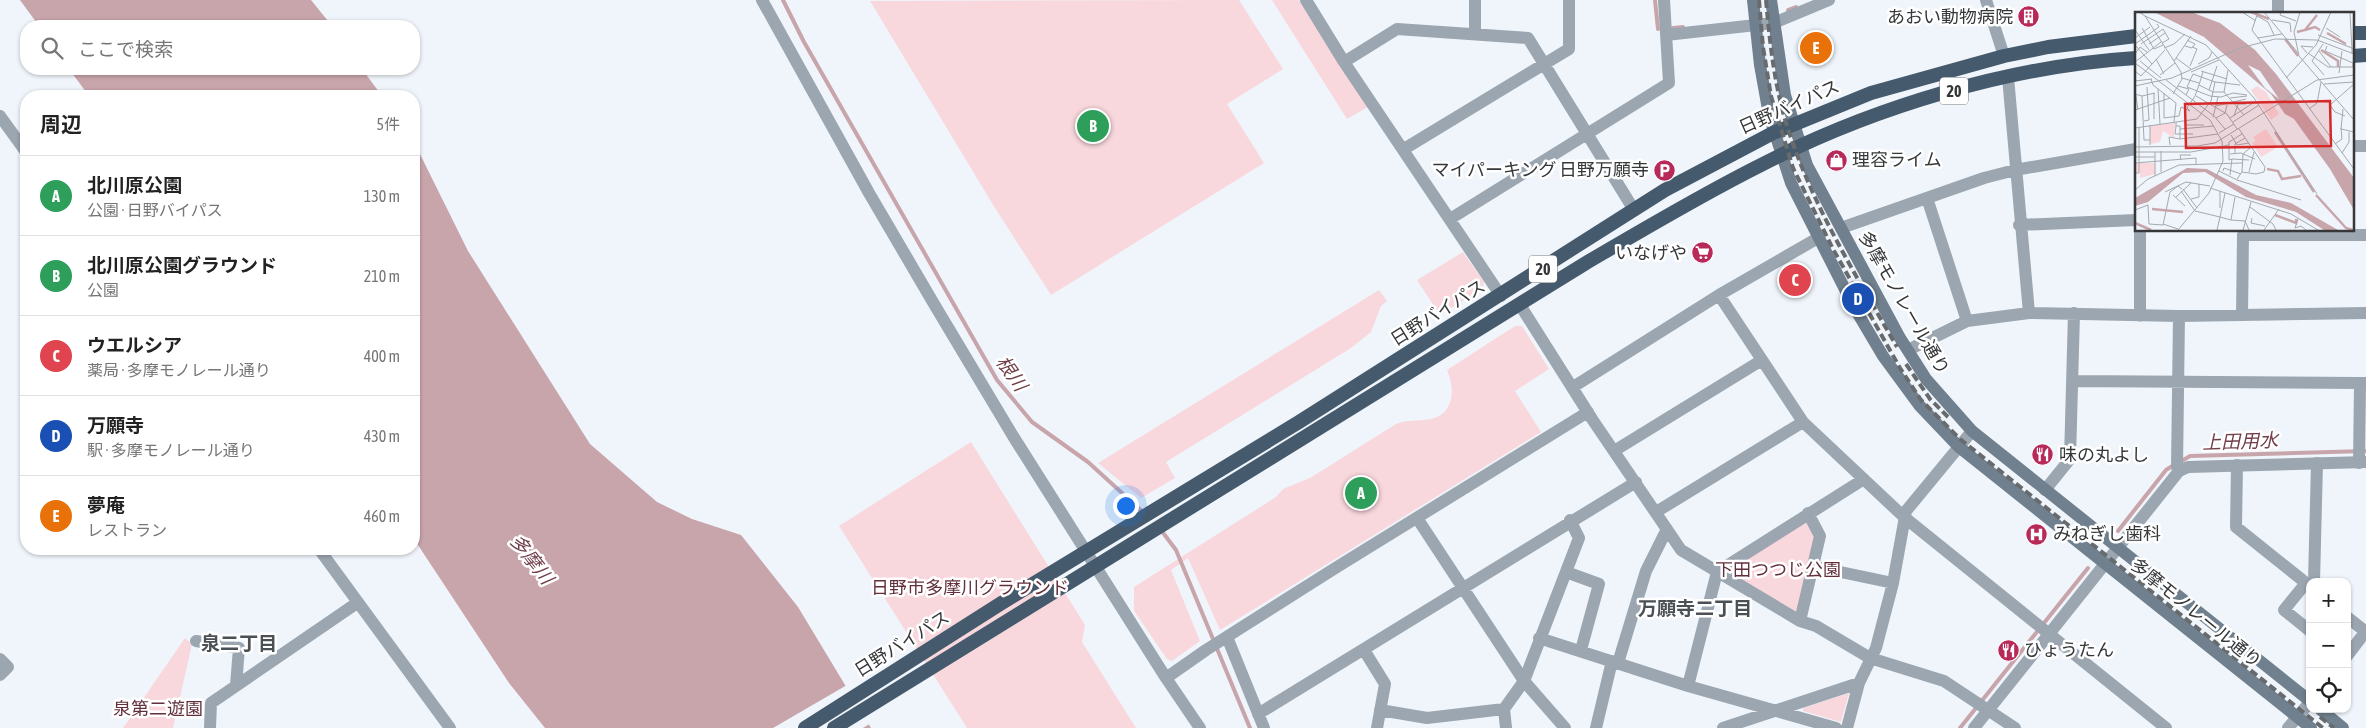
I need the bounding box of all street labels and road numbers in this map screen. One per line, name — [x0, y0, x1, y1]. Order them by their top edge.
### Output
street label: 日野バイパス — [1735, 75, 1842, 138]
road number: 20 — [1940, 78, 1968, 104]
street label: 多摩モノレール通り — [1855, 227, 1954, 378]
road number: 20 — [1529, 255, 1557, 282]
street label: 日野バイパス — [1387, 275, 1489, 350]
street label: 多摩モノレール通り — [2127, 553, 2266, 672]
street label: 日野バイパス — [851, 606, 953, 681]

